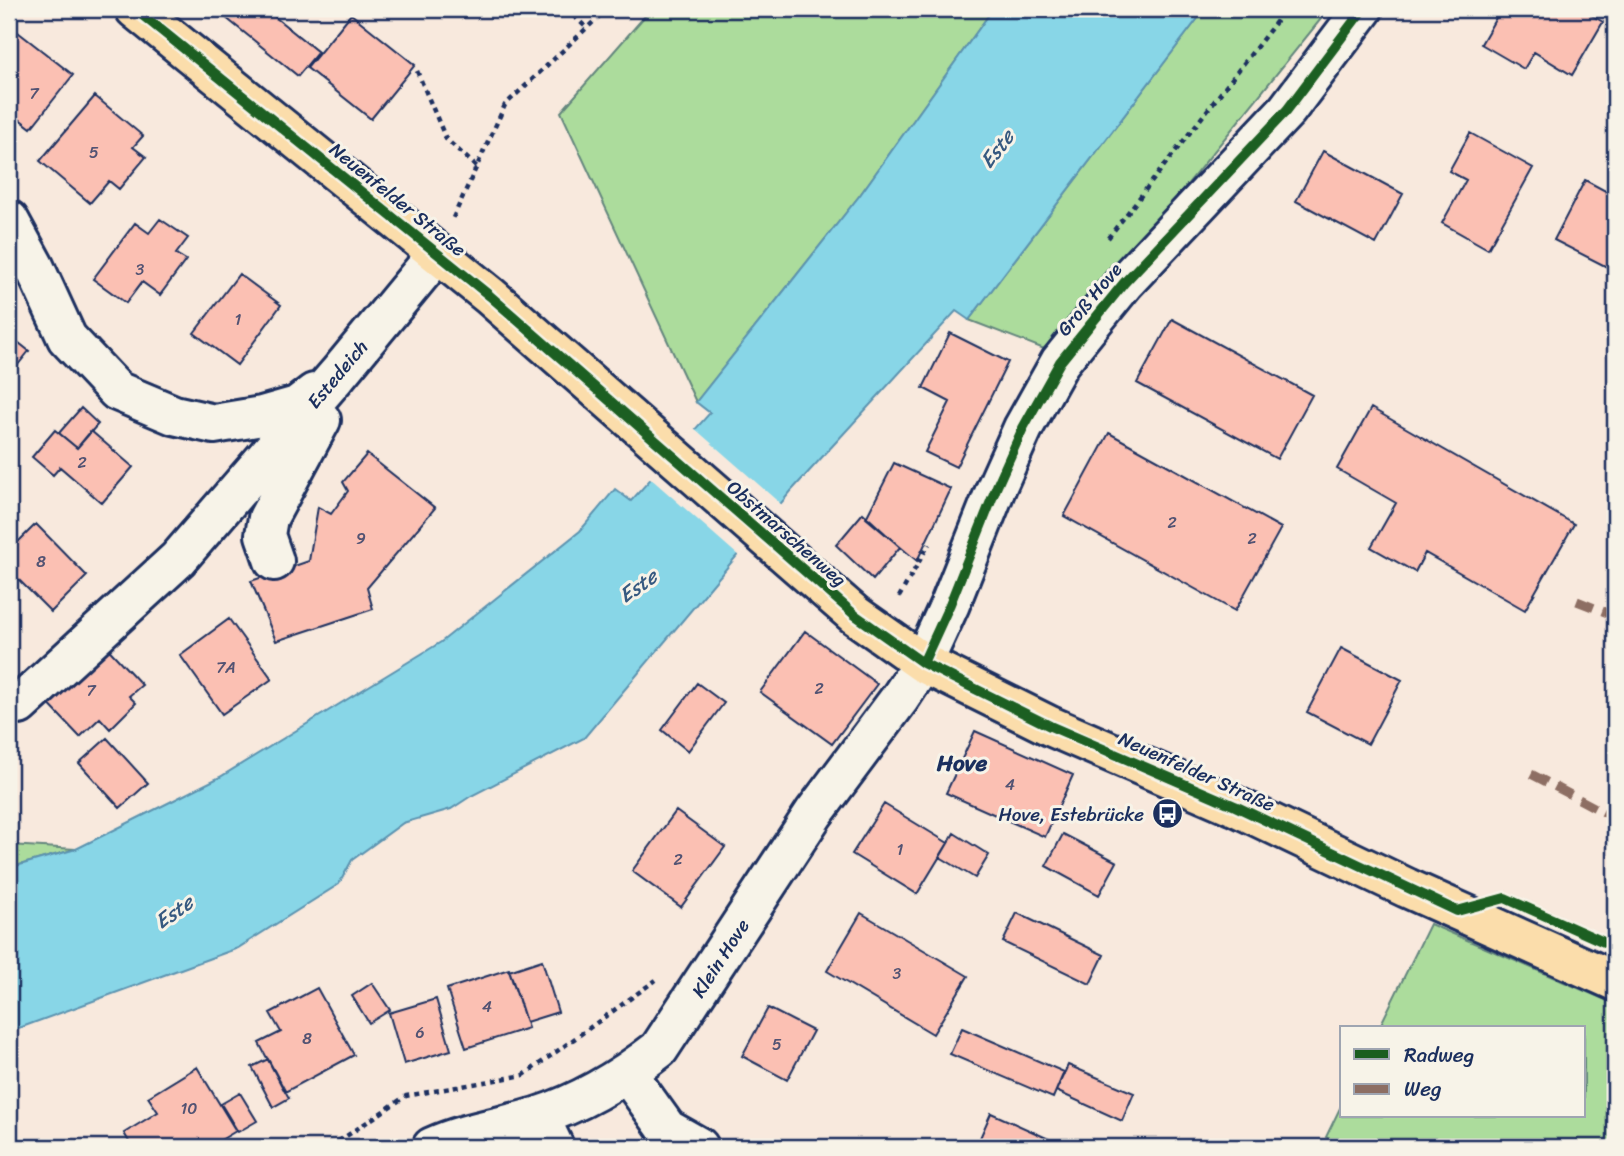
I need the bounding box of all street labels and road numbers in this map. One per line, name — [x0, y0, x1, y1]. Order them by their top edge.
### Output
street label: Neuenfelder Straße — [322, 134, 474, 265]
street label: Groß Hove — [1048, 255, 1130, 344]
street label: Estedeich — [298, 332, 376, 416]
street label: Obstmarschenweg — [719, 472, 854, 595]
street label: Neuenfelder Straße — [1113, 722, 1281, 821]
street label: Klein Hove — [682, 912, 759, 1004]

